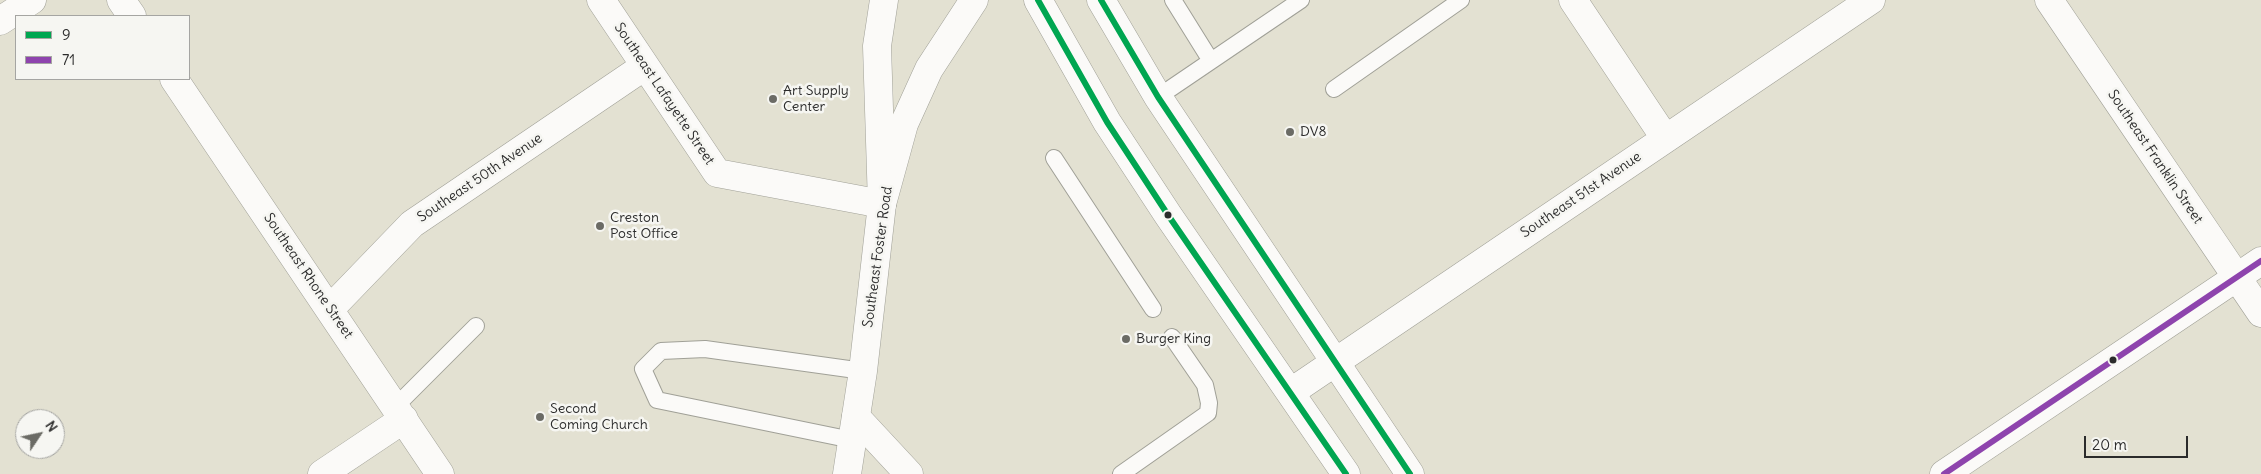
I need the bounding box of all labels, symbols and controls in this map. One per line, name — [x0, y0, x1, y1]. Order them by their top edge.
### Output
legend — [15, 15, 190, 80]
street label: Southeast Lafayette Street — [610, 20, 718, 168]
text: 9 — [62, 25, 71, 44]
text: 71 — [62, 50, 75, 69]
place label: Art Supply Center — [783, 83, 849, 115]
street label: Southeast Franklin Street — [2104, 87, 2206, 227]
marker: Art Supply Center — [767, 93, 779, 105]
place label: DV8 — [1300, 124, 1327, 140]
marker: DV8 — [1284, 126, 1296, 138]
street label: Southeast 50th Avenue — [414, 130, 546, 226]
street label: Southeast 51st Avenue — [1518, 148, 1644, 242]
street label: Southeast Foster Road — [860, 185, 896, 329]
street label: Southeast Rhone Street — [260, 210, 356, 342]
place label: Creston Post Office — [610, 210, 678, 242]
unlabelled marker — [1163, 210, 1173, 220]
marker: Creston Post Office — [594, 220, 606, 232]
place label: Burger King — [1136, 331, 1211, 347]
marker: Burger King — [1120, 333, 1132, 345]
unlabelled marker — [2108, 355, 2118, 365]
place label: Second Coming Church — [550, 401, 648, 434]
north arrow — [15, 409, 65, 459]
marker: Second Coming Church — [534, 411, 546, 423]
text: N — [41, 417, 62, 435]
scale bar — [2086, 426, 2190, 458]
text: 20 m — [2092, 435, 2127, 454]

